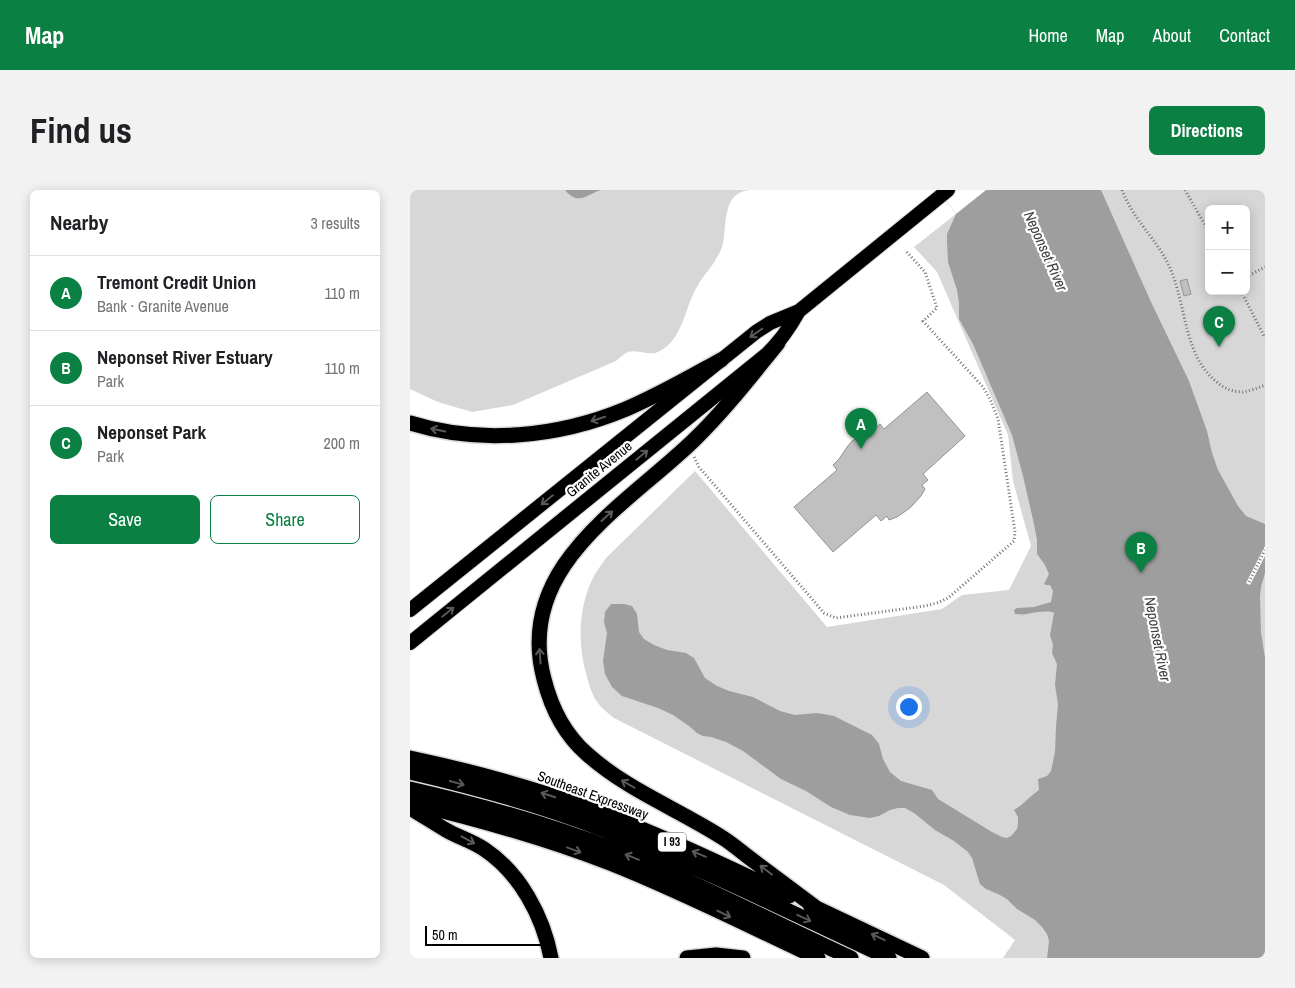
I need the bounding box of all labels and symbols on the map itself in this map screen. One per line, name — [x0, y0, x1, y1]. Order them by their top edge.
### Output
water label: Neponset River — [1019, 208, 1073, 295]
pin: C — [1203, 306, 1235, 347]
one-way arrow — [749, 328, 763, 338]
pin: A — [845, 408, 877, 449]
one-way arrow — [591, 415, 606, 424]
one-way arrow — [430, 425, 446, 434]
street label: Granite Avenue — [562, 437, 636, 501]
one-way arrow — [635, 449, 648, 460]
one-way arrow — [540, 495, 554, 505]
one-way arrow — [601, 510, 614, 522]
pin: B — [1125, 532, 1157, 573]
water label: Neponset River — [1140, 595, 1177, 684]
one-way arrow — [441, 607, 454, 618]
one-way arrow — [535, 649, 544, 665]
your location — [896, 694, 922, 720]
street label: Southeast Expressway — [535, 767, 651, 824]
one-way arrow — [449, 779, 465, 789]
one-way arrow — [622, 779, 636, 789]
one-way arrow — [540, 789, 556, 799]
road number: I 93 — [658, 832, 686, 852]
one-way arrow — [460, 835, 475, 845]
one-way arrow — [566, 846, 582, 855]
one-way arrow — [692, 848, 707, 858]
one-way arrow — [625, 852, 640, 861]
one-way arrow — [759, 865, 773, 875]
one-way arrow — [716, 909, 731, 919]
one-way arrow — [796, 914, 811, 923]
scale bar — [425, 923, 542, 946]
one-way arrow — [871, 932, 886, 942]

